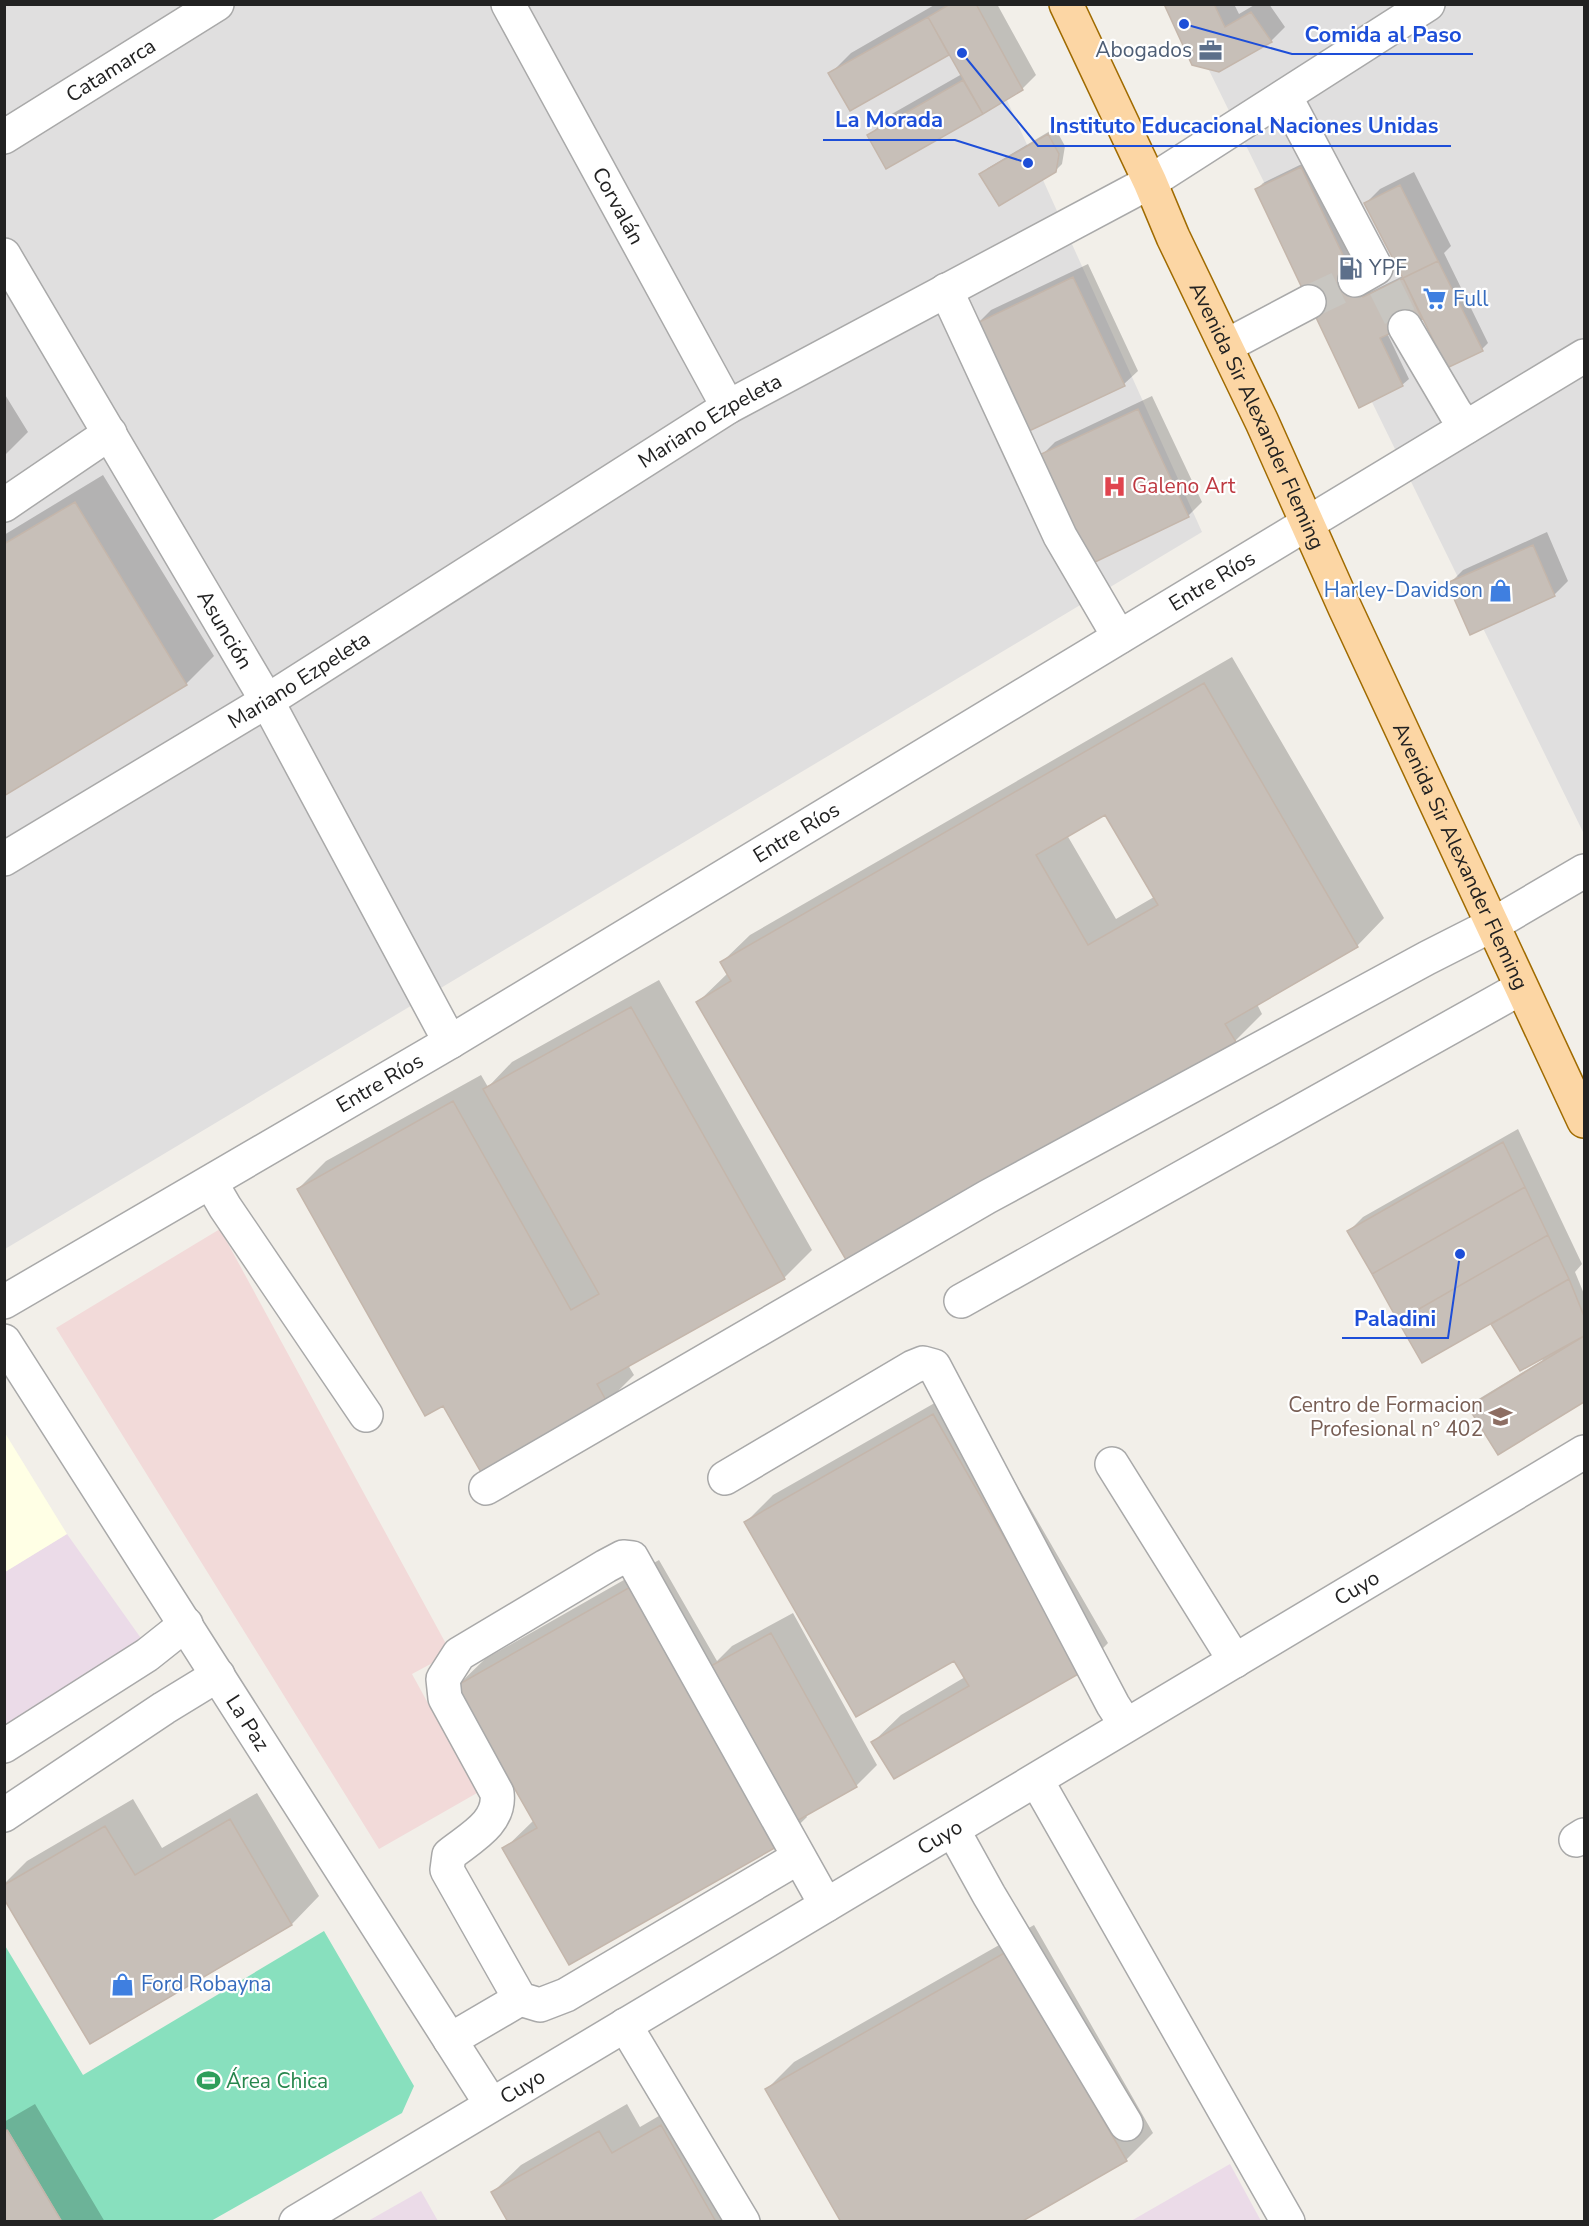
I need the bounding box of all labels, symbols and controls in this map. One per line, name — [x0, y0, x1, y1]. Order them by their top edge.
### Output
callout: Comida al Paso — [1292, 14, 1473, 54]
text: Comida al Paso — [1304, 20, 1462, 50]
street label: Catamarca — [61, 32, 161, 109]
place label: Abogados — [1095, 36, 1192, 64]
office icon: Abogados — [1197, 37, 1223, 63]
callout: La Morada — [823, 100, 955, 140]
text: La Morada — [835, 105, 943, 135]
callout: Instituto Educacional Naciones Unidas — [1038, 106, 1451, 146]
text: Instituto Educacional Naciones Unidas — [1049, 111, 1439, 141]
street label: Corvalán — [586, 162, 651, 250]
place label: YPF — [1368, 254, 1407, 282]
fuel station icon: YPF — [1338, 255, 1364, 281]
street label: Avenida Sir Alexander Fleming — [1183, 277, 1331, 554]
place label: Full — [1453, 285, 1489, 313]
supermarket icon: Full — [1422, 286, 1448, 312]
street label: Mariano Ezpeleta — [633, 367, 787, 475]
place label: Galeno Art — [1132, 472, 1236, 500]
hospital icon: Galeno Art — [1101, 473, 1127, 499]
street label: Entre Ríos — [1164, 544, 1261, 618]
place label: Harley-Davidson — [1324, 576, 1483, 604]
shop icon: Harley-Davidson — [1488, 577, 1514, 603]
street label: Asunción — [191, 585, 259, 674]
street label: Mariano Ezpeleta — [223, 625, 375, 735]
street label: Avenida Sir Alexander Fleming — [1386, 718, 1535, 994]
street label: Entre Ríos — [748, 796, 845, 869]
street label: Entre Ríos — [331, 1047, 428, 1119]
callout: Paladini — [1342, 1298, 1448, 1338]
text: Paladini — [1354, 1304, 1436, 1334]
place label: Centro de Formacion Profesional nº 402 — [1288, 1391, 1483, 1443]
school or university icon: Centro de Formacion Profesional nº 402 — [1488, 1404, 1514, 1430]
street label: Cuyo — [1329, 1563, 1385, 1612]
street label: La Paz — [219, 1689, 276, 1757]
street label: Cuyo — [912, 1813, 968, 1861]
place label: Ford Robayna — [141, 1970, 271, 1998]
shop icon: Ford Robayna — [110, 1971, 136, 1997]
street label: Cuyo — [495, 2062, 550, 2111]
place label: Área Chica — [226, 2067, 328, 2095]
sports icon: Área Chica — [195, 2068, 221, 2094]

